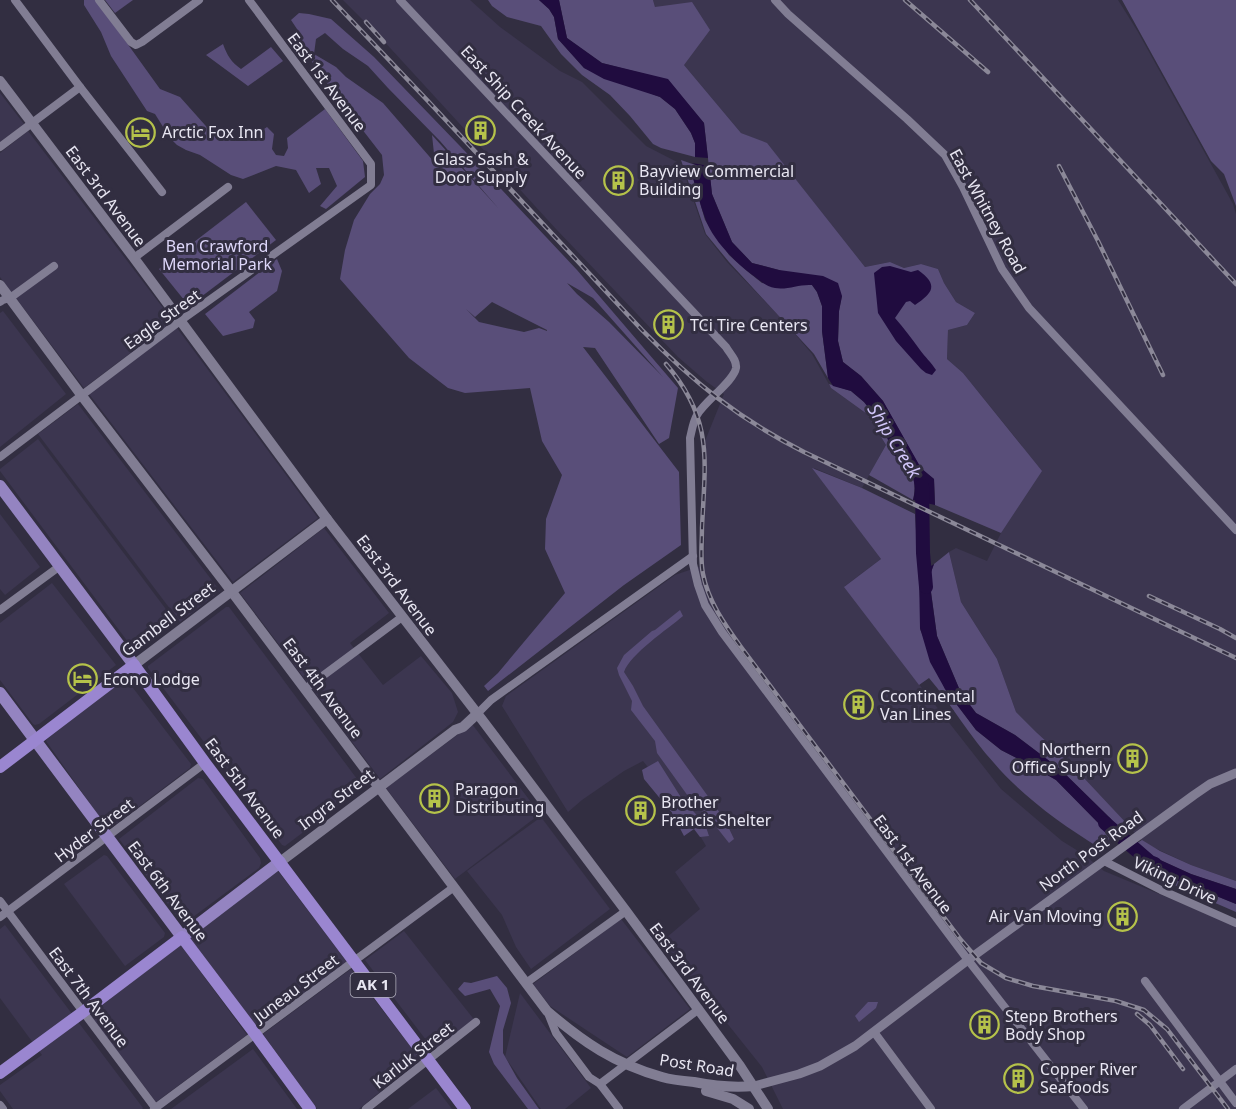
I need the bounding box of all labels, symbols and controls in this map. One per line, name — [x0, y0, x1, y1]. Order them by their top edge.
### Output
street label: East 1st Avenue — [283, 28, 371, 136]
street label: East Ship Creek Avenue — [456, 40, 592, 184]
building icon: Glass Sash & Door Supply — [465, 115, 497, 147]
hotel icon: Arctic Fox Inn — [125, 116, 157, 148]
place label: Arctic Fox Inn — [162, 121, 263, 143]
street label: East 3rd Avenue — [61, 141, 151, 251]
street label: East Whitney Road — [945, 145, 1031, 277]
place label: Glass Sash & Door Supply — [433, 148, 529, 188]
place label: Bayview Commercial Building — [639, 160, 794, 200]
building icon: Bayview Commercial Building — [602, 164, 634, 196]
park label: Ben Crawford Memorial Park — [162, 235, 272, 275]
street label: Eagle Street — [119, 284, 205, 354]
building icon: TCi Tire Centers — [653, 309, 685, 341]
place label: TCi Tire Centers — [690, 314, 808, 336]
water label: Ship Creek — [863, 399, 928, 483]
street label: East 3rd Avenue — [352, 530, 442, 640]
street label: Gambell Street — [117, 577, 219, 661]
street label: East 4th Avenue — [278, 633, 368, 743]
hotel icon: Econo Lodge — [66, 663, 98, 695]
place label: Econo Lodge — [103, 668, 200, 690]
place label: Ccontinental Van Lines — [880, 685, 975, 725]
building icon: Ccontinental Van Lines — [843, 689, 875, 721]
street label: East 5th Avenue — [200, 733, 290, 843]
place label: Northern Office Supply — [1012, 738, 1112, 778]
building icon: Northern Office Supply — [1116, 742, 1148, 774]
street label: Ingra Street — [294, 763, 378, 835]
place label: Paragon Distributing — [455, 778, 544, 818]
building icon: Paragon Distributing — [418, 782, 450, 814]
place label: Brother Francis Shelter — [661, 791, 772, 831]
street label: Hyder Street — [50, 793, 138, 867]
building icon: Brother Francis Shelter — [624, 795, 656, 827]
street label: North Post Road — [1035, 806, 1147, 896]
street label: East 1st Avenue — [869, 810, 957, 918]
street label: East 6th Avenue — [123, 836, 213, 946]
street label: Viking Drive — [1130, 851, 1220, 909]
building icon: Air Van Moving — [1107, 900, 1139, 932]
place label: Air Van Moving — [989, 905, 1102, 927]
street label: East 3rd Avenue — [645, 918, 735, 1028]
street label: East 7th Avenue — [44, 942, 134, 1052]
street label: Juneau Street — [248, 949, 343, 1028]
road number: AK 1 — [350, 973, 395, 997]
place label: Stepp Brothers Body Shop — [1005, 1005, 1118, 1045]
building icon: Stepp Brothers Body Shop — [968, 1009, 1000, 1041]
street label: Karluk Street — [368, 1016, 458, 1093]
street label: Post Road — [658, 1048, 736, 1082]
place label: Copper River Seafoods — [1040, 1058, 1137, 1098]
building icon: Copper River Seafoods — [1003, 1062, 1035, 1094]

